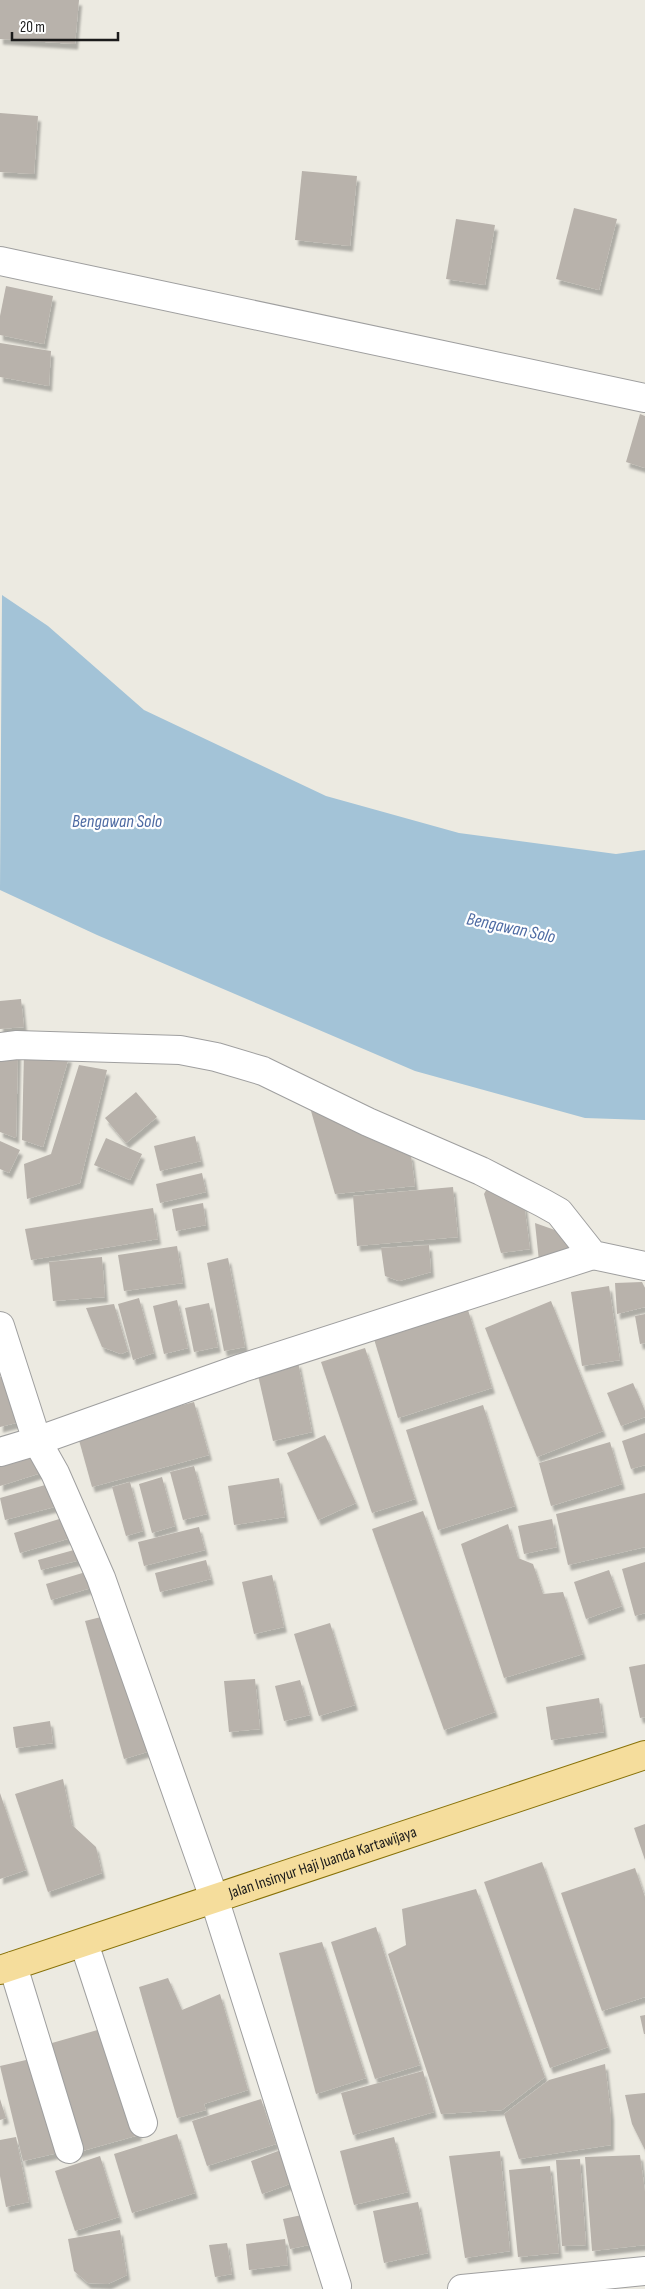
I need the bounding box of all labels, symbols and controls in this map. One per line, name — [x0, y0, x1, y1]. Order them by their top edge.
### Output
scale bar — [12, 10, 119, 42]
text: 20 m — [20, 18, 45, 37]
water label: Bengawan Solo — [72, 811, 163, 832]
water label: Bengawan Solo — [465, 908, 558, 948]
street label: Jalan Insinyur Haji Juanda Kartawijaya — [225, 1822, 419, 1903]

